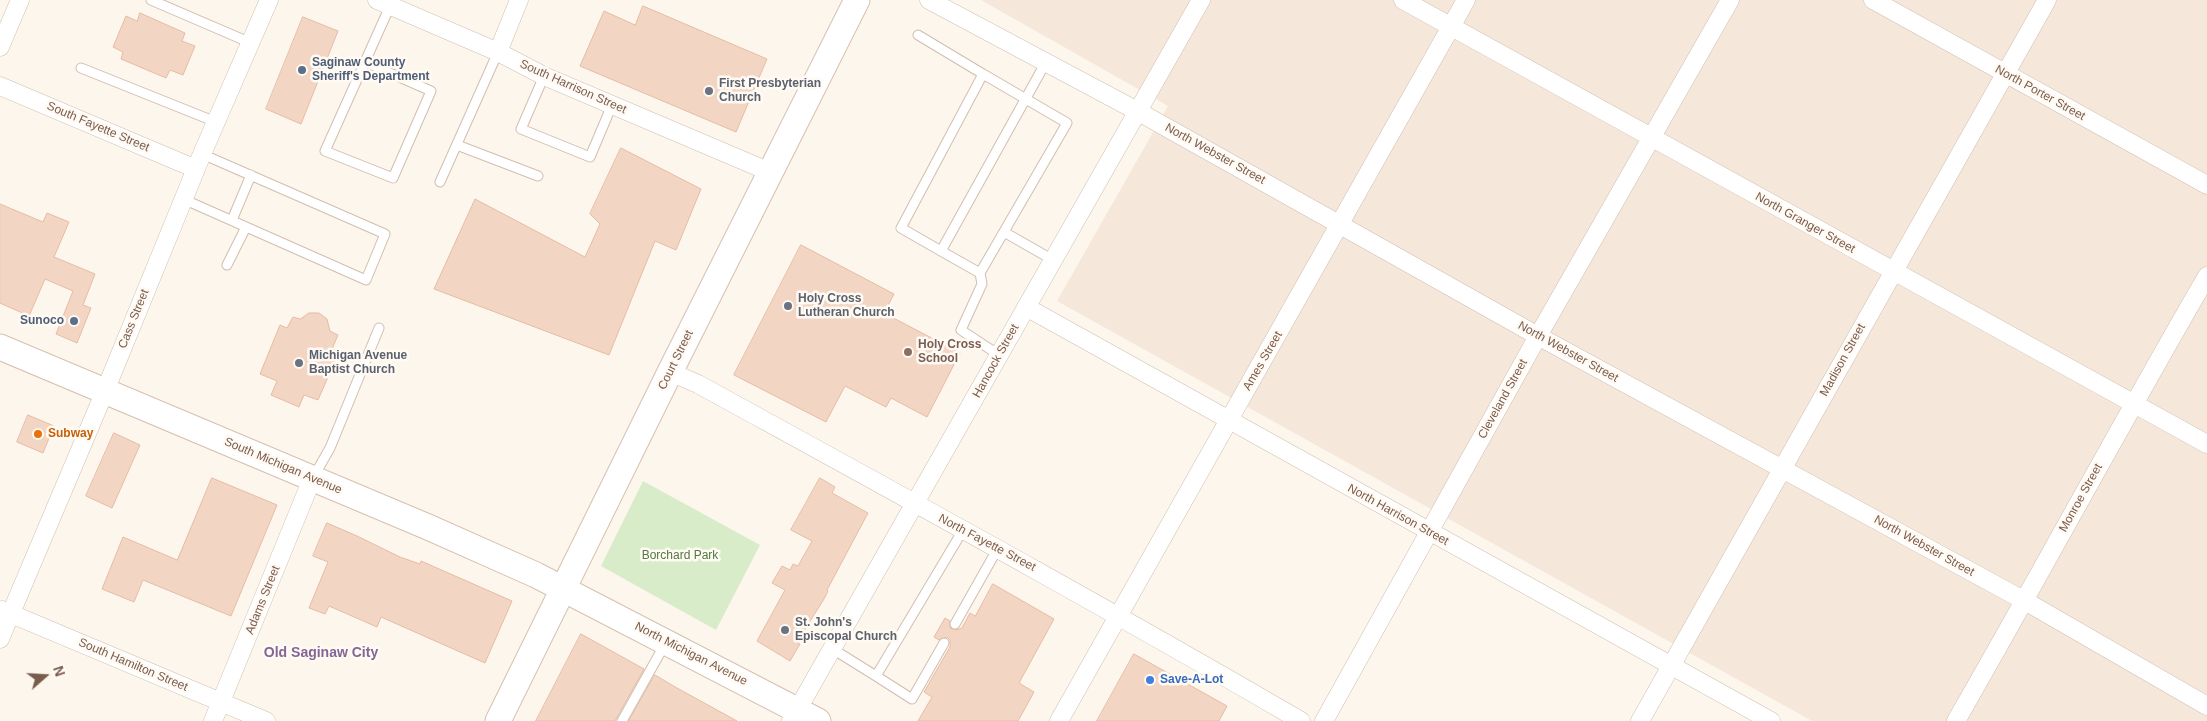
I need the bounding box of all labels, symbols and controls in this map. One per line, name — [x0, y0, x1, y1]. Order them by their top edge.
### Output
place label: Saginaw County Sheriff's Department — [312, 56, 430, 84]
street label: South Harrison Street — [517, 57, 629, 117]
street label: North Porter Street — [1992, 62, 2088, 124]
marker: Saginaw County Sheriff's Department — [296, 64, 308, 76]
place label: First Presbyterian Church — [719, 77, 821, 105]
marker: First Presbyterian Church — [703, 85, 715, 97]
street label: South Fayette Street — [45, 99, 151, 155]
street label: North Webster Street — [1162, 120, 1268, 188]
street label: North Granger Street — [1753, 190, 1857, 256]
street label: Cass Street — [116, 287, 152, 351]
place label: Holy Cross Lutheran Church — [798, 292, 895, 320]
marker: Holy Cross Lutheran Church — [782, 300, 794, 312]
place label: Sunoco — [20, 314, 64, 328]
marker: Sunoco — [68, 315, 80, 327]
street label: North Webster Street — [1515, 318, 1621, 386]
street label: Madison Street — [1817, 321, 1869, 399]
street label: Hancock Street — [970, 322, 1022, 400]
street label: Court Street — [655, 328, 697, 392]
street label: Ames Street — [1240, 329, 1286, 393]
place label: Holy Cross School — [918, 338, 981, 366]
marker: Holy Cross School — [902, 346, 914, 358]
place label: Michigan Avenue Baptist Church — [309, 349, 407, 377]
marker: Michigan Avenue Baptist Church — [293, 357, 305, 369]
street label: Cleveland Street — [1475, 357, 1531, 441]
place label: Subway — [48, 427, 93, 441]
marker: Subway — [32, 428, 44, 440]
street label: South Michigan Avenue — [222, 435, 344, 497]
street label: Monroe Street — [2056, 461, 2106, 535]
street label: North Harrison Street — [1345, 481, 1451, 549]
street label: North Fayette Street — [936, 511, 1038, 575]
street label: North Webster Street — [1871, 512, 1977, 580]
park label: Borchard Park — [642, 549, 718, 563]
street label: Adams Street — [243, 564, 283, 636]
place label: St. John's Episcopal Church — [795, 616, 897, 644]
street label: North Michigan Avenue — [632, 619, 750, 689]
marker: St. John's Episcopal Church — [779, 624, 791, 636]
street label: South Hamilton Street — [76, 635, 190, 695]
district label: Old Saginaw City — [264, 645, 378, 661]
north arrow — [20, 651, 70, 701]
text: N — [50, 664, 68, 679]
place label: Save-A-Lot — [1160, 673, 1223, 687]
marker: Save-A-Lot — [1144, 674, 1156, 686]

